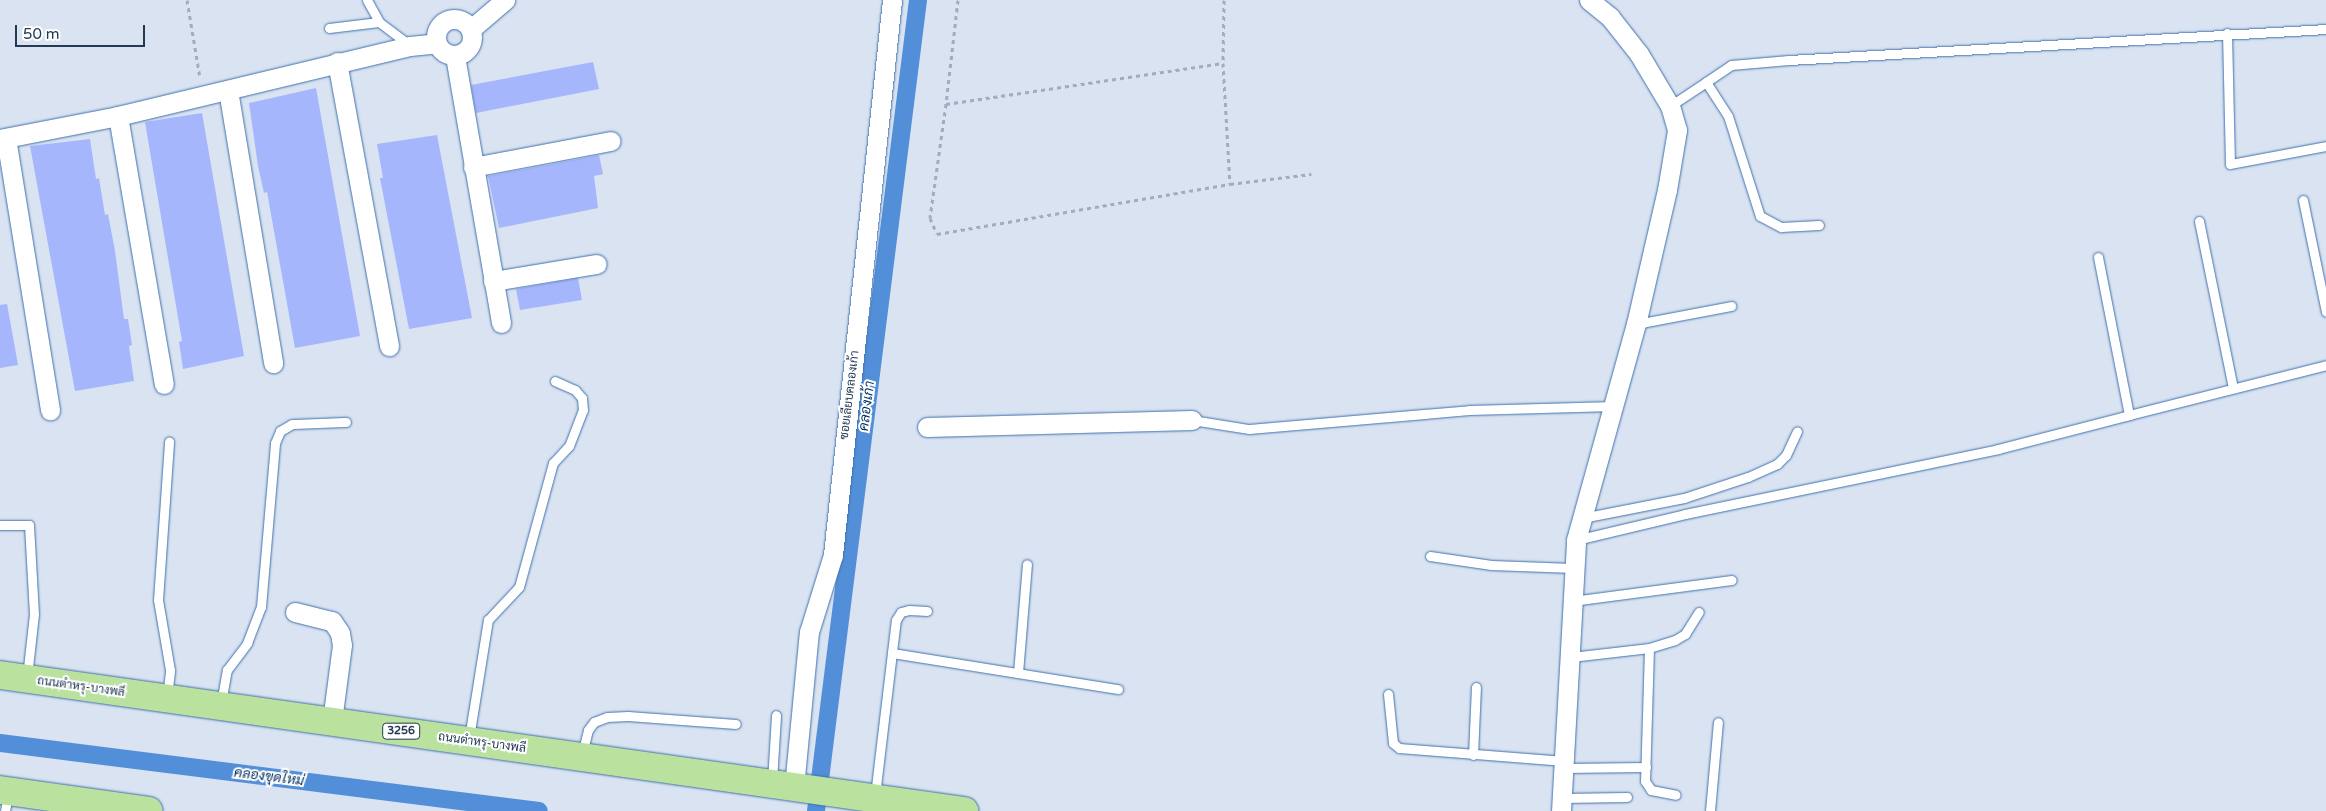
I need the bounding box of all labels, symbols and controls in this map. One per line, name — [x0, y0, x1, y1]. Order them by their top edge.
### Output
scale bar — [18, 15, 148, 47]
text: 50 m — [23, 25, 60, 43]
street label: ซอยเลียบคลองเก้า — [837, 350, 863, 440]
water label: คลองเก้า — [856, 380, 878, 432]
street label: ถนนตำหรุ-บางพลี — [36, 674, 126, 700]
road number: 3256 — [381, 722, 421, 739]
street label: ถนนตำหรุ-บางพลี — [437, 730, 527, 756]
water label: คลองขุดใหม่ — [233, 764, 305, 790]

